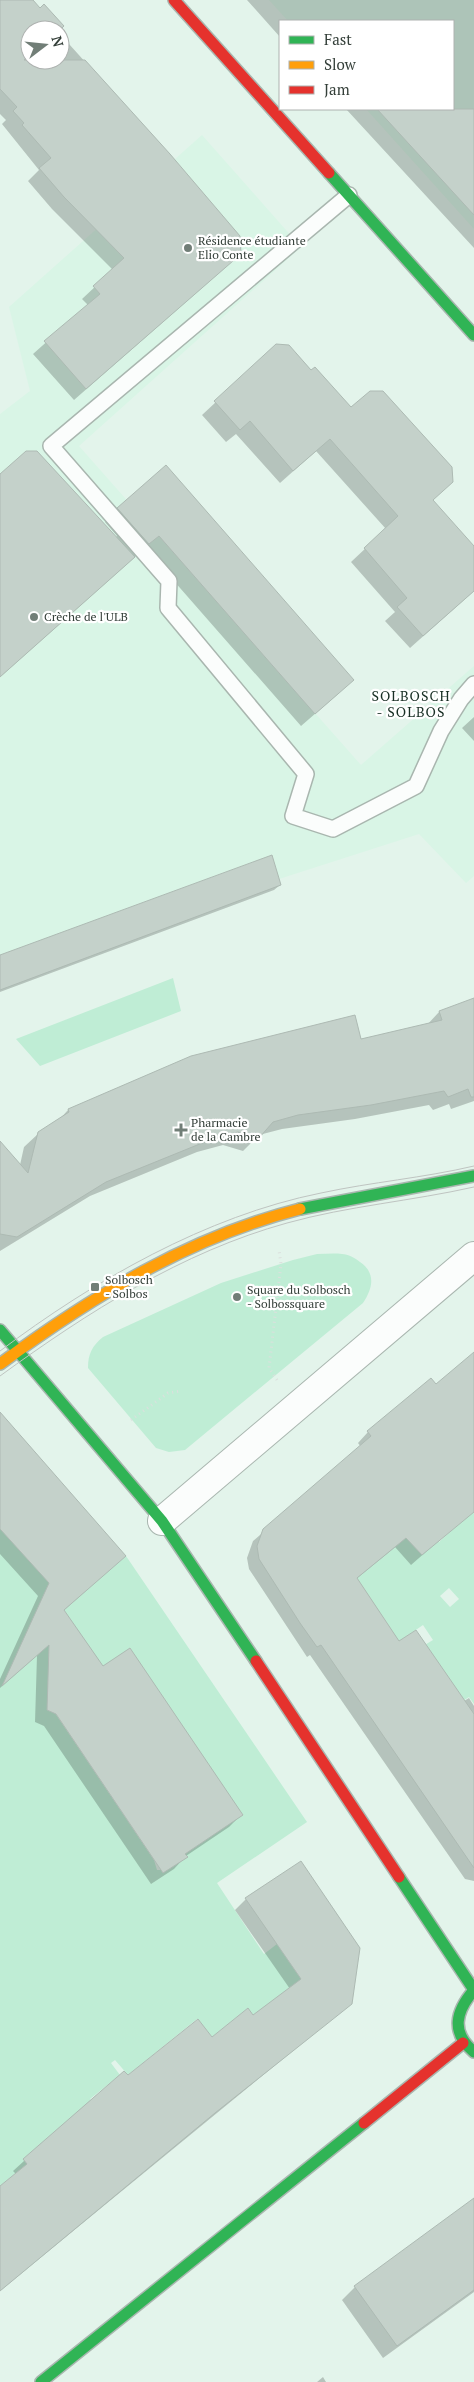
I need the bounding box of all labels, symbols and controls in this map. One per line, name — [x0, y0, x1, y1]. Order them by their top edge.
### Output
north arrow — [20, 20, 70, 70]
legend — [279, 20, 454, 110]
text: Fast — [324, 29, 352, 49]
text: N — [47, 34, 69, 49]
text: Slow — [324, 54, 357, 74]
text: Jam — [324, 79, 350, 99]
place label: Résidence étudiante Elio Conte — [198, 233, 306, 262]
marker: Résidence étudiante Elio Conte — [182, 242, 194, 254]
place label: Crèche de l'ULB — [44, 609, 128, 624]
marker: Crèche de l'ULB — [28, 611, 40, 623]
district label: SOLBOSCH - SOLBOS — [371, 686, 451, 721]
place label: Pharmacie de la Cambre — [191, 1115, 261, 1144]
marker: Pharmacie de la Cambre — [175, 1124, 187, 1136]
place label: Solbosch - Solbos — [105, 1272, 153, 1301]
marker: Solbosch - Solbos — [89, 1281, 101, 1293]
place label: Square du Solbosch - Solbossquare — [247, 1282, 351, 1311]
marker: Square du Solbosch - Solbossquare — [231, 1291, 243, 1303]

